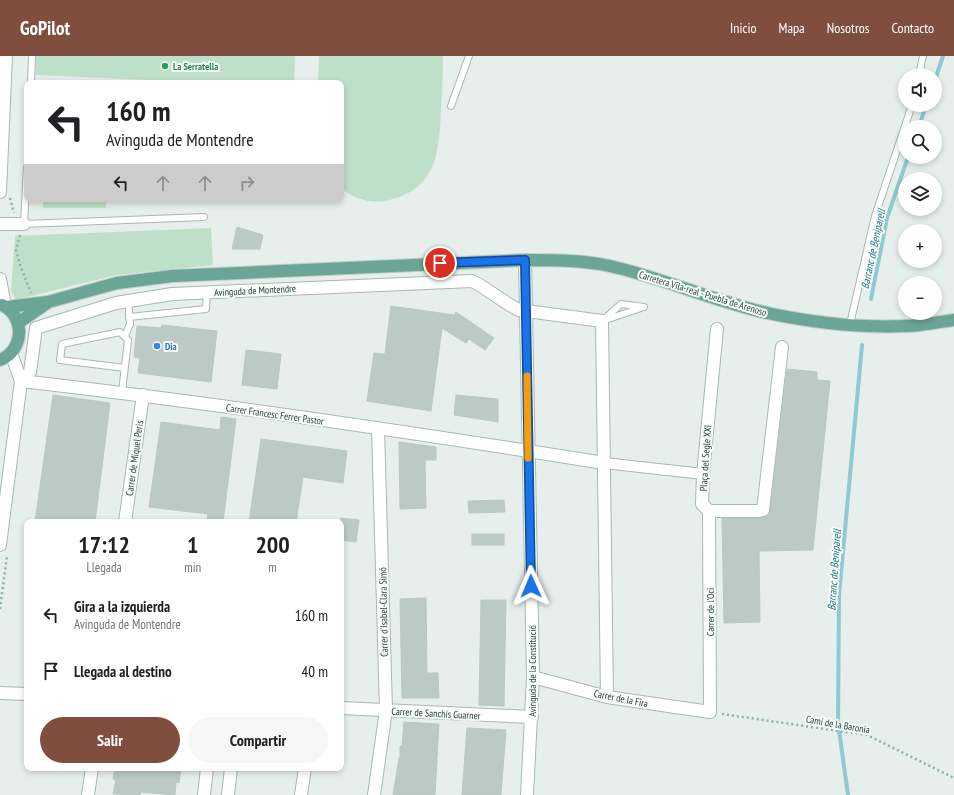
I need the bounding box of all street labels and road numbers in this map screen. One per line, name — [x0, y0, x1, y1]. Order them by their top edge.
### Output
street label: Carretera Vila-real - Puebla de Arenoso — [637, 268, 768, 319]
street label: Avinguda de Montendre — [214, 282, 296, 299]
street label: Carrer Francesc Ferrer Pastor — [225, 401, 325, 428]
street label: Carrer de Miquel Peris — [123, 419, 146, 497]
street label: Plaça del Segle XXI — [697, 424, 714, 492]
street label: Carrer d'Isabel-Clara Simó — [376, 567, 391, 657]
street label: Carrer de l'Oci — [704, 588, 717, 636]
street label: Avinguda de la Constitució — [526, 625, 539, 717]
street label: Carrer de la Fira — [593, 687, 649, 710]
street label: Carrer de Sanchis Guarner — [391, 705, 481, 722]
street label: Camí de la Baronia — [805, 712, 871, 737]

